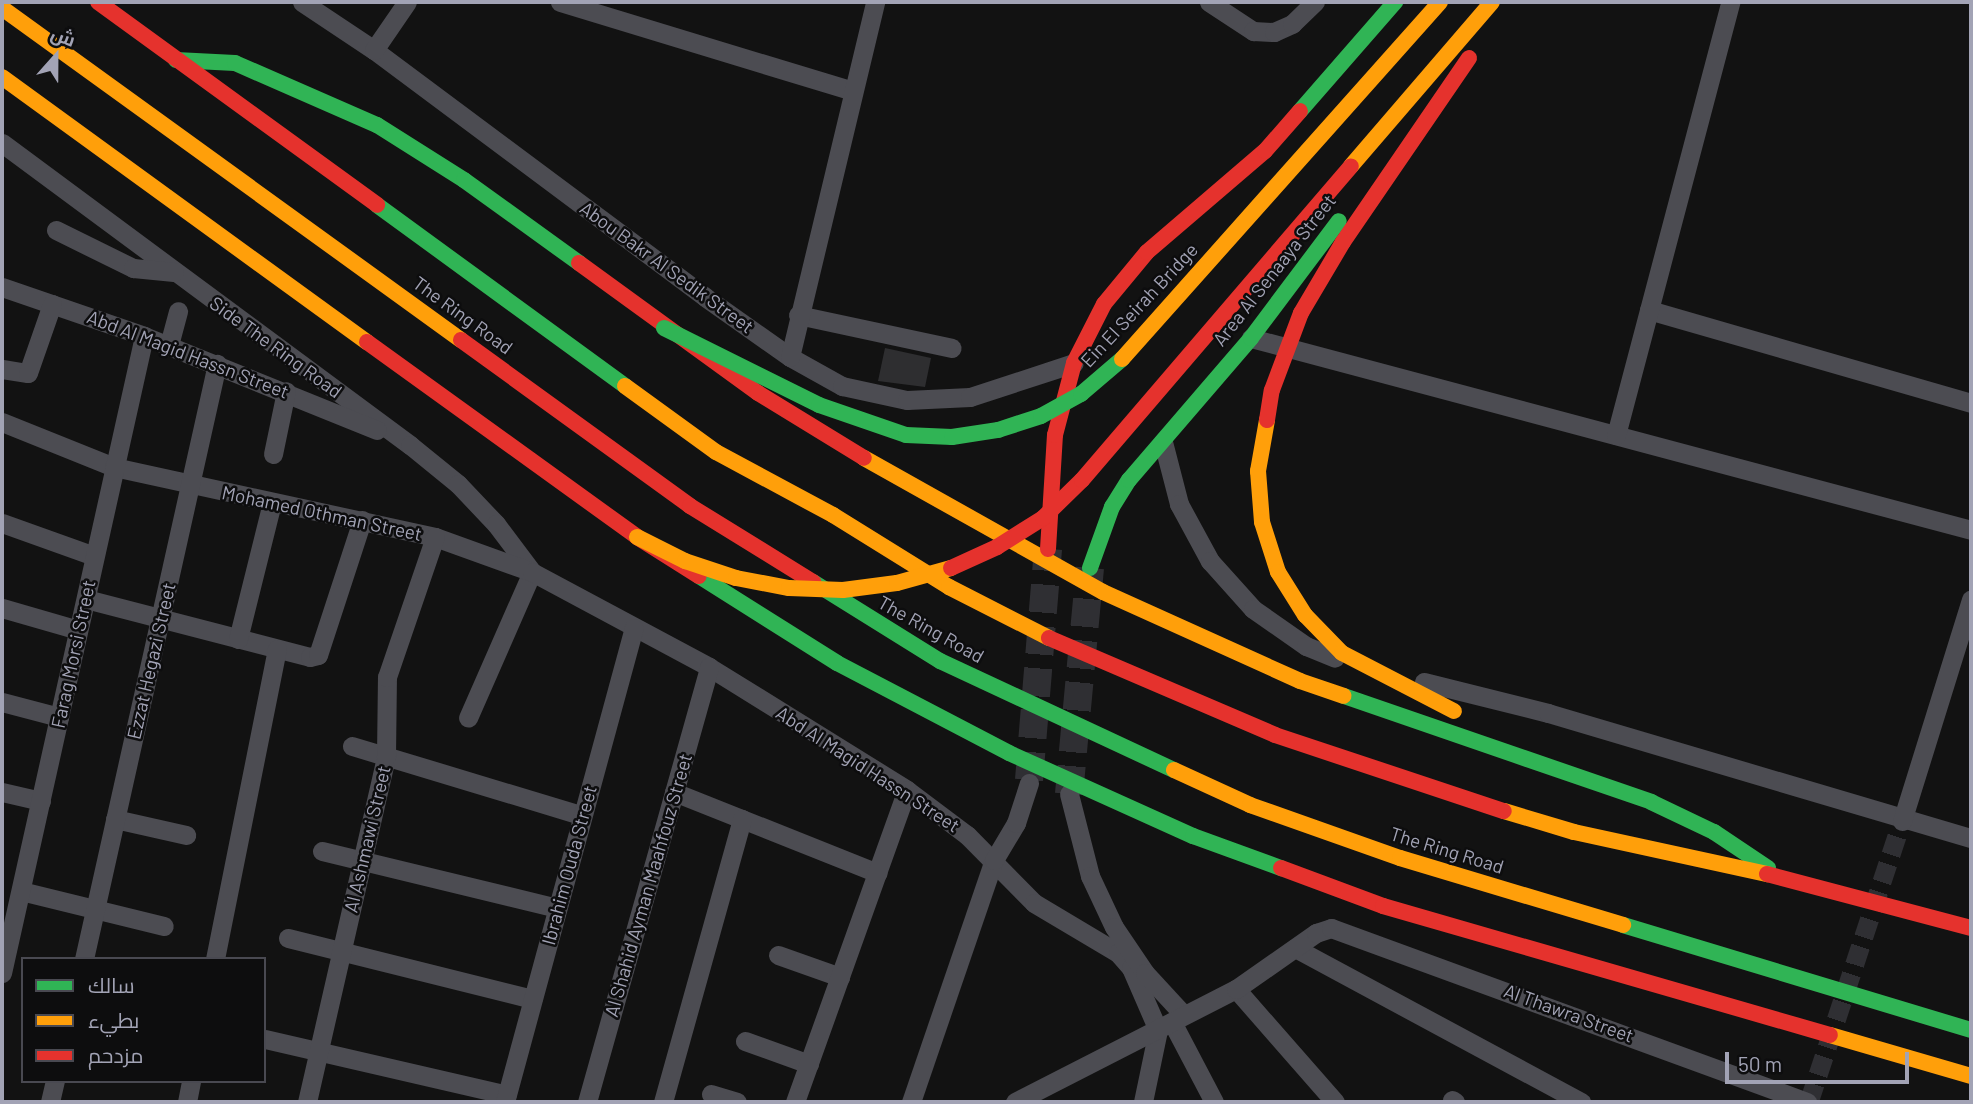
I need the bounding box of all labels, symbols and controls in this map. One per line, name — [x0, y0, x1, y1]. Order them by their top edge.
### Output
north arrow — [21, 21, 91, 91]
text: ش — [48, 21, 79, 51]
street label: Area Al Senaaya Street — [1208, 190, 1340, 350]
street label: Abou Bakr Al Sedik Street — [576, 196, 758, 338]
street label: Ein El Seirah Bridge — [1076, 238, 1202, 372]
street label: The Ring Road — [409, 271, 517, 359]
street label: Side The Ring Road — [205, 291, 347, 403]
street label: Abd Al Magid Hassn Street — [84, 305, 292, 403]
street label: Mohamed Othman Street — [220, 481, 424, 545]
street label: Farag Morsi Street — [46, 578, 100, 730]
street label: Ezzat Hegazi Street — [122, 580, 180, 742]
street label: The Ring Road — [874, 591, 988, 667]
street label: Abd Al Magid Hassn Street — [772, 701, 964, 837]
street label: Al Shahid Ayman Maahfouz Street — [599, 751, 697, 1019]
street label: Al Ashmawi Street — [339, 763, 395, 915]
street label: Ibrahim Ouda Street — [537, 783, 601, 947]
street label: The Ring Road — [1387, 822, 1507, 878]
legend — [21, 957, 266, 1083]
text: سالك — [88, 972, 135, 997]
street label: Al Thawra Street — [1501, 979, 1637, 1047]
text: بطيء — [88, 1007, 139, 1032]
scale bar — [1728, 1038, 1912, 1082]
text: مزدحم — [88, 1042, 143, 1067]
text: 50 m — [1738, 1051, 1782, 1076]

